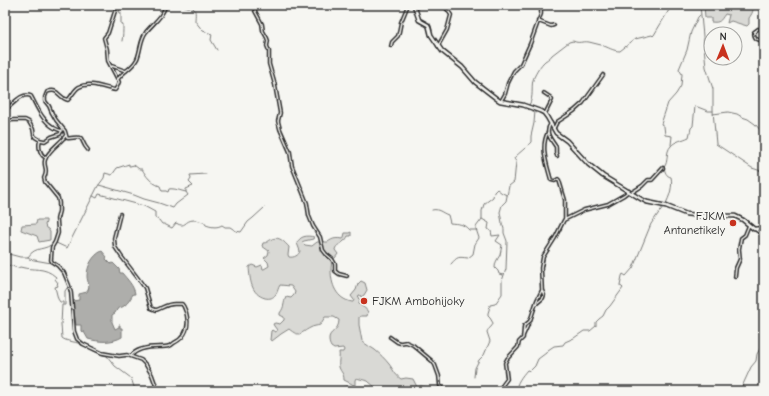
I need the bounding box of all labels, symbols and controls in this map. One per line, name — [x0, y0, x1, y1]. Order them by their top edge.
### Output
north arrow — [703, 26, 743, 66]
text: N — [719, 30, 727, 43]
place label: FJKM Antanetikely — [664, 209, 726, 237]
marker: FJKM Antanetikely — [728, 218, 738, 228]
place label: FJKM Ambohijoky — [372, 294, 465, 308]
marker: FJKM Ambohijoky — [359, 296, 369, 306]

